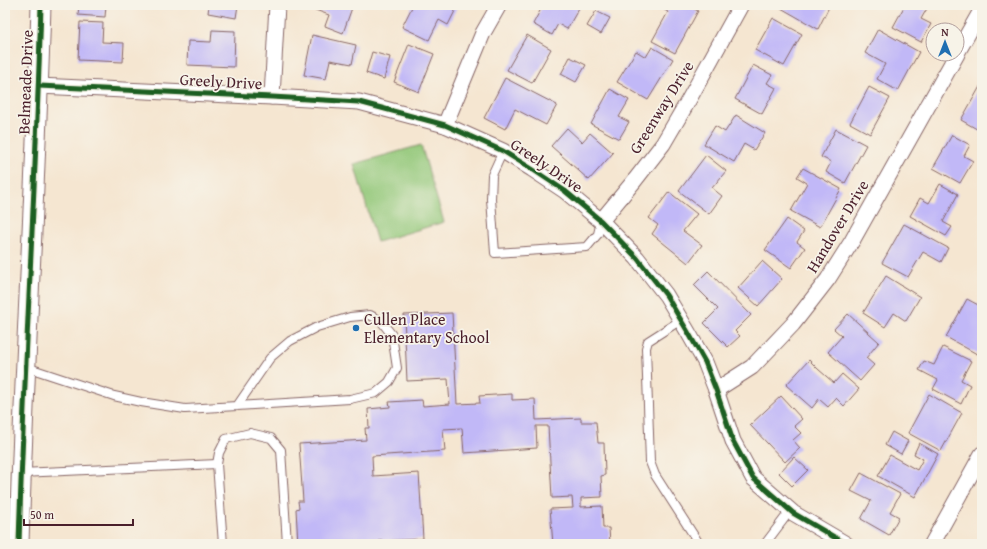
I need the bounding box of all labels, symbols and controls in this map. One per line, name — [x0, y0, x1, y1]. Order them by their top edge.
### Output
north arrow — [925, 22, 965, 62]
text: N — [941, 24, 949, 40]
street label: Belmeade Drive — [11, 29, 39, 135]
street label: Greenway Drive — [623, 56, 699, 158]
street label: Greely Drive — [179, 67, 263, 95]
street label: Greely Drive — [506, 132, 588, 198]
street label: Handover Drive — [800, 175, 874, 277]
place label: Cullen Place Elementary School — [364, 307, 490, 349]
marker: Cullen Place Elementary School — [351, 323, 361, 333]
scale bar — [24, 501, 133, 527]
text: 50 m — [30, 506, 54, 523]

